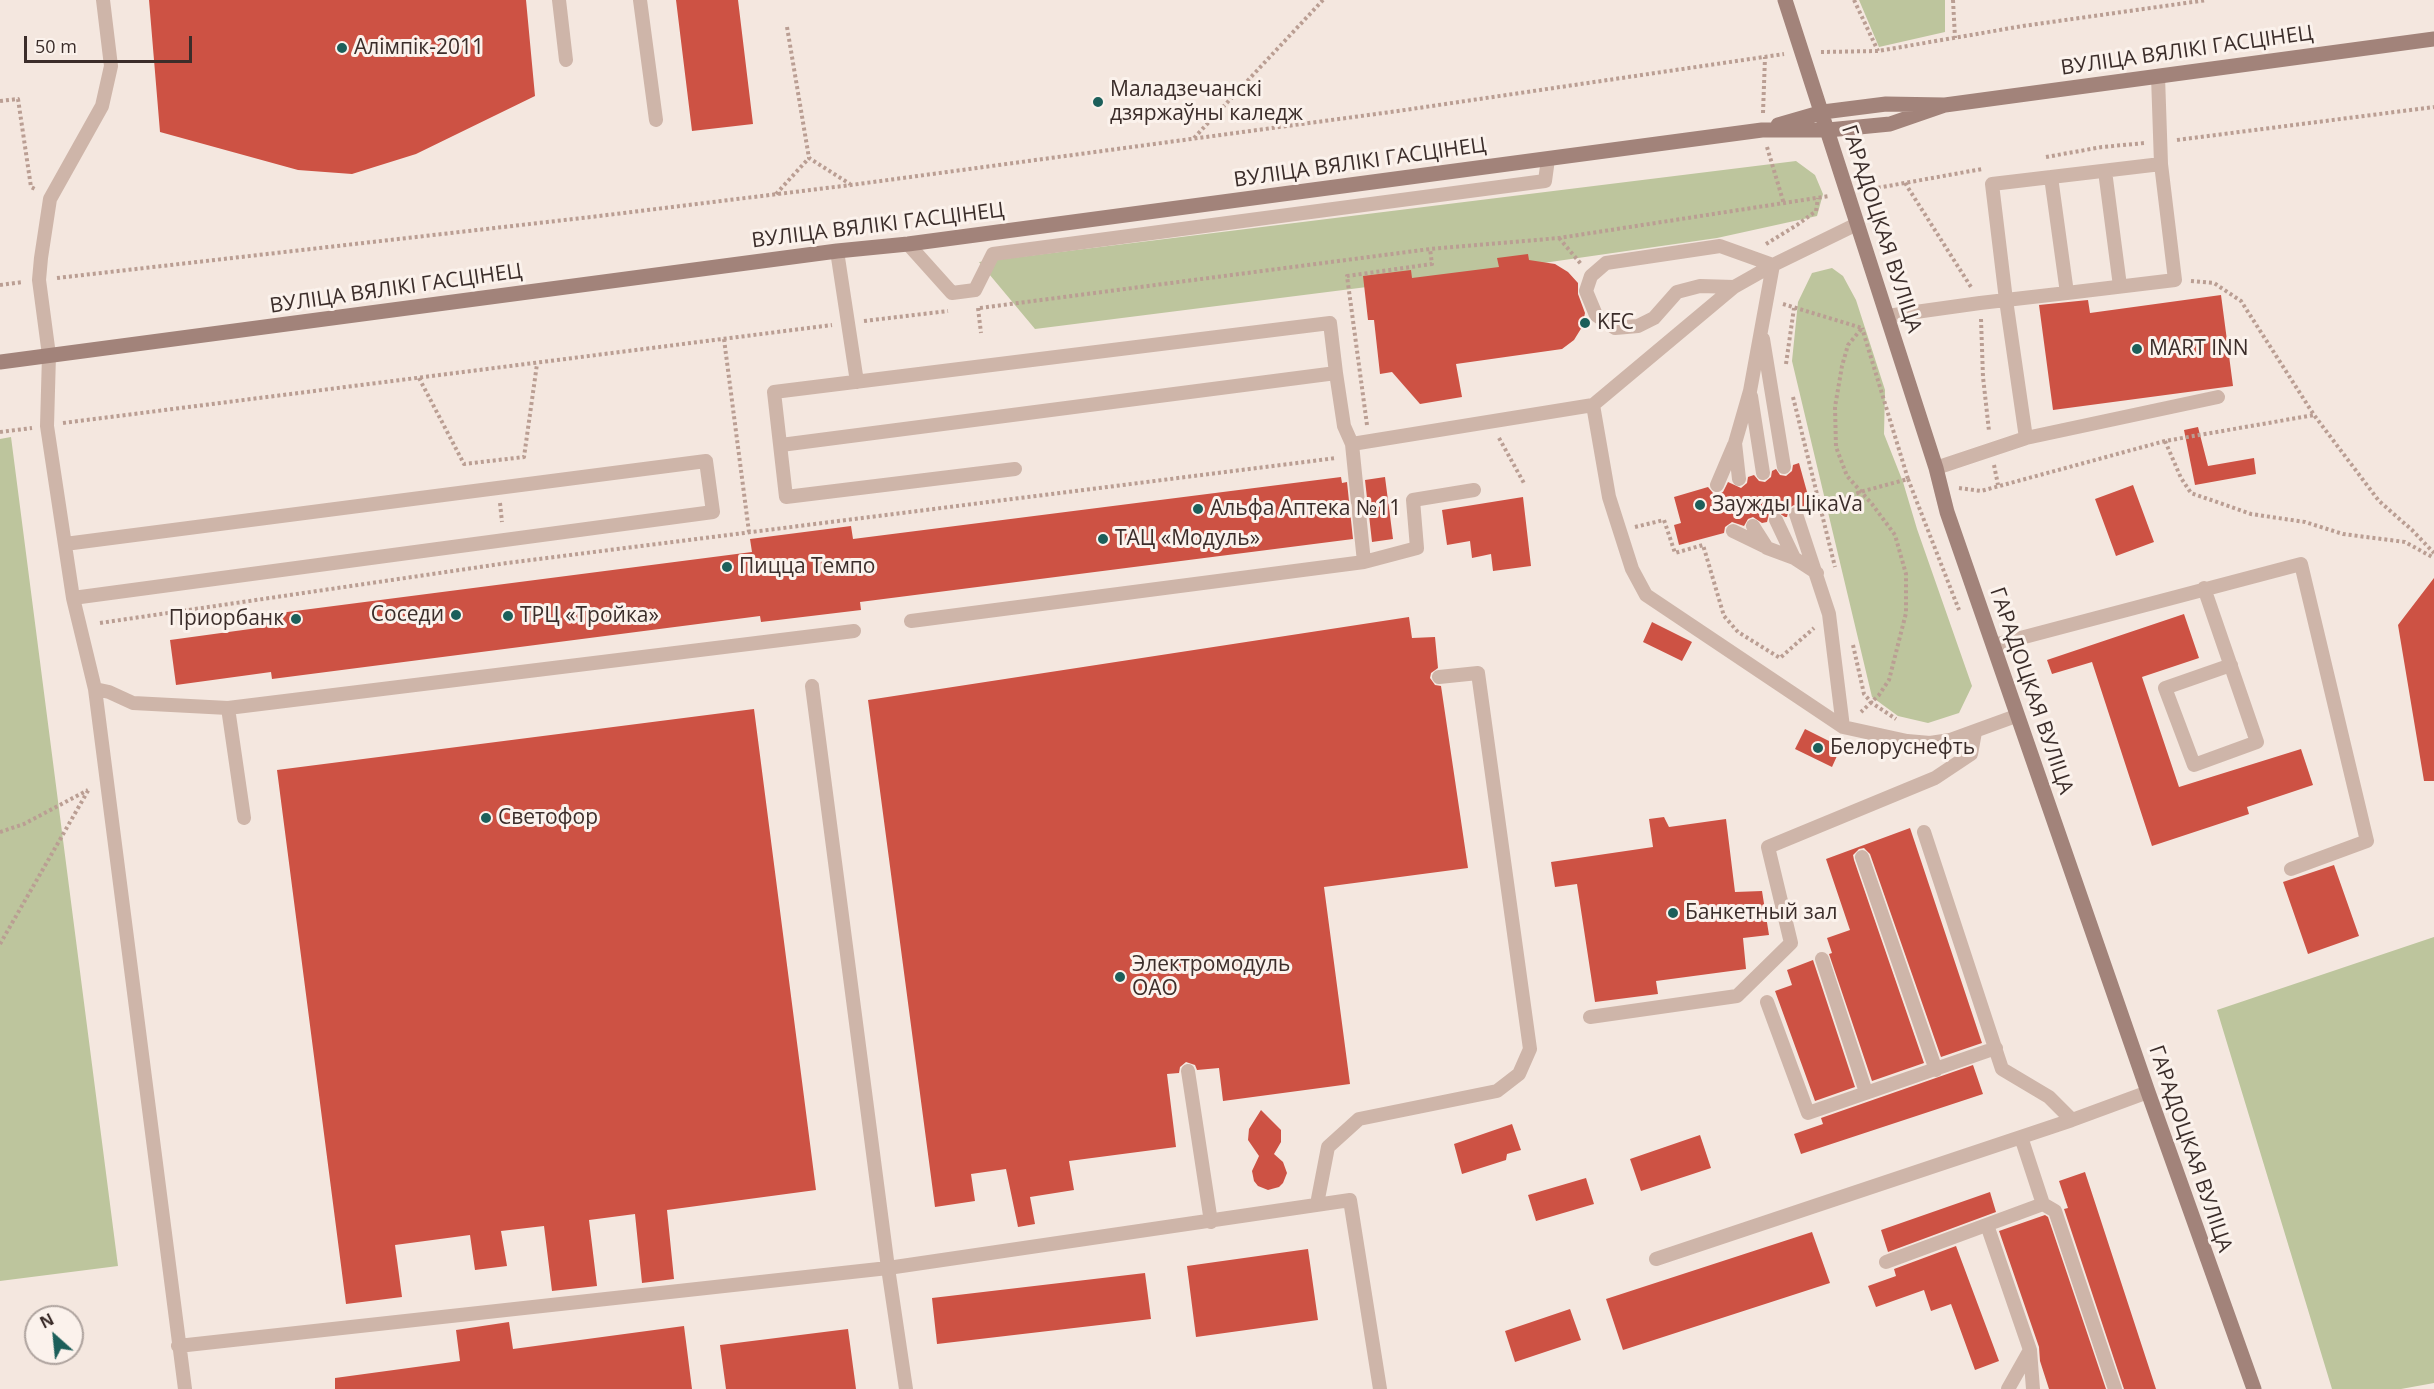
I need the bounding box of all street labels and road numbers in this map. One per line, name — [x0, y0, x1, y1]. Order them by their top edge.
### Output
street label: ВУЛІЦА ВЯЛІКІ ГАСЦІНЕЦ — [2059, 21, 2315, 81]
street label: ГАРАДОЦКАЯ ВУЛІЦА — [1835, 122, 1927, 336]
street label: ВУЛІЦА ВЯЛІКІ ГАСЦІНЕЦ — [1232, 133, 1488, 193]
street label: ВУЛІЦА ВЯЛІКІ ГАСЦІНЕЦ — [750, 198, 1006, 254]
street label: ВУЛІЦА ВЯЛІКІ ГАСЦІНЕЦ — [268, 259, 524, 319]
street label: ГАРАДОЦКАЯ ВУЛІЦА — [1984, 584, 2078, 798]
street label: ГАРАДОЦКАЯ ВУЛІЦА — [2143, 1042, 2237, 1256]

